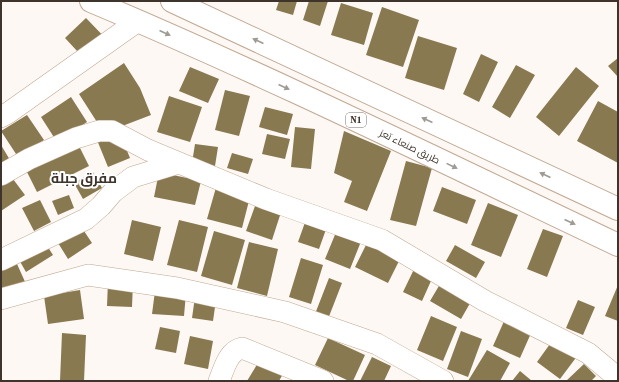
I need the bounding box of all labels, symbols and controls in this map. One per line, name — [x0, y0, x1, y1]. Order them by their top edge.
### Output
one-way arrow — [160, 30, 171, 36]
one-way arrow — [253, 38, 264, 44]
one-way arrow — [278, 84, 289, 90]
road number: N1 — [346, 113, 366, 127]
one-way arrow — [421, 117, 433, 123]
street label: طريق صنعاء تعز — [377, 126, 442, 167]
one-way arrow — [447, 163, 458, 169]
district label: مفرق جبلة — [51, 168, 117, 188]
one-way arrow — [539, 172, 550, 178]
one-way arrow — [564, 219, 575, 225]

